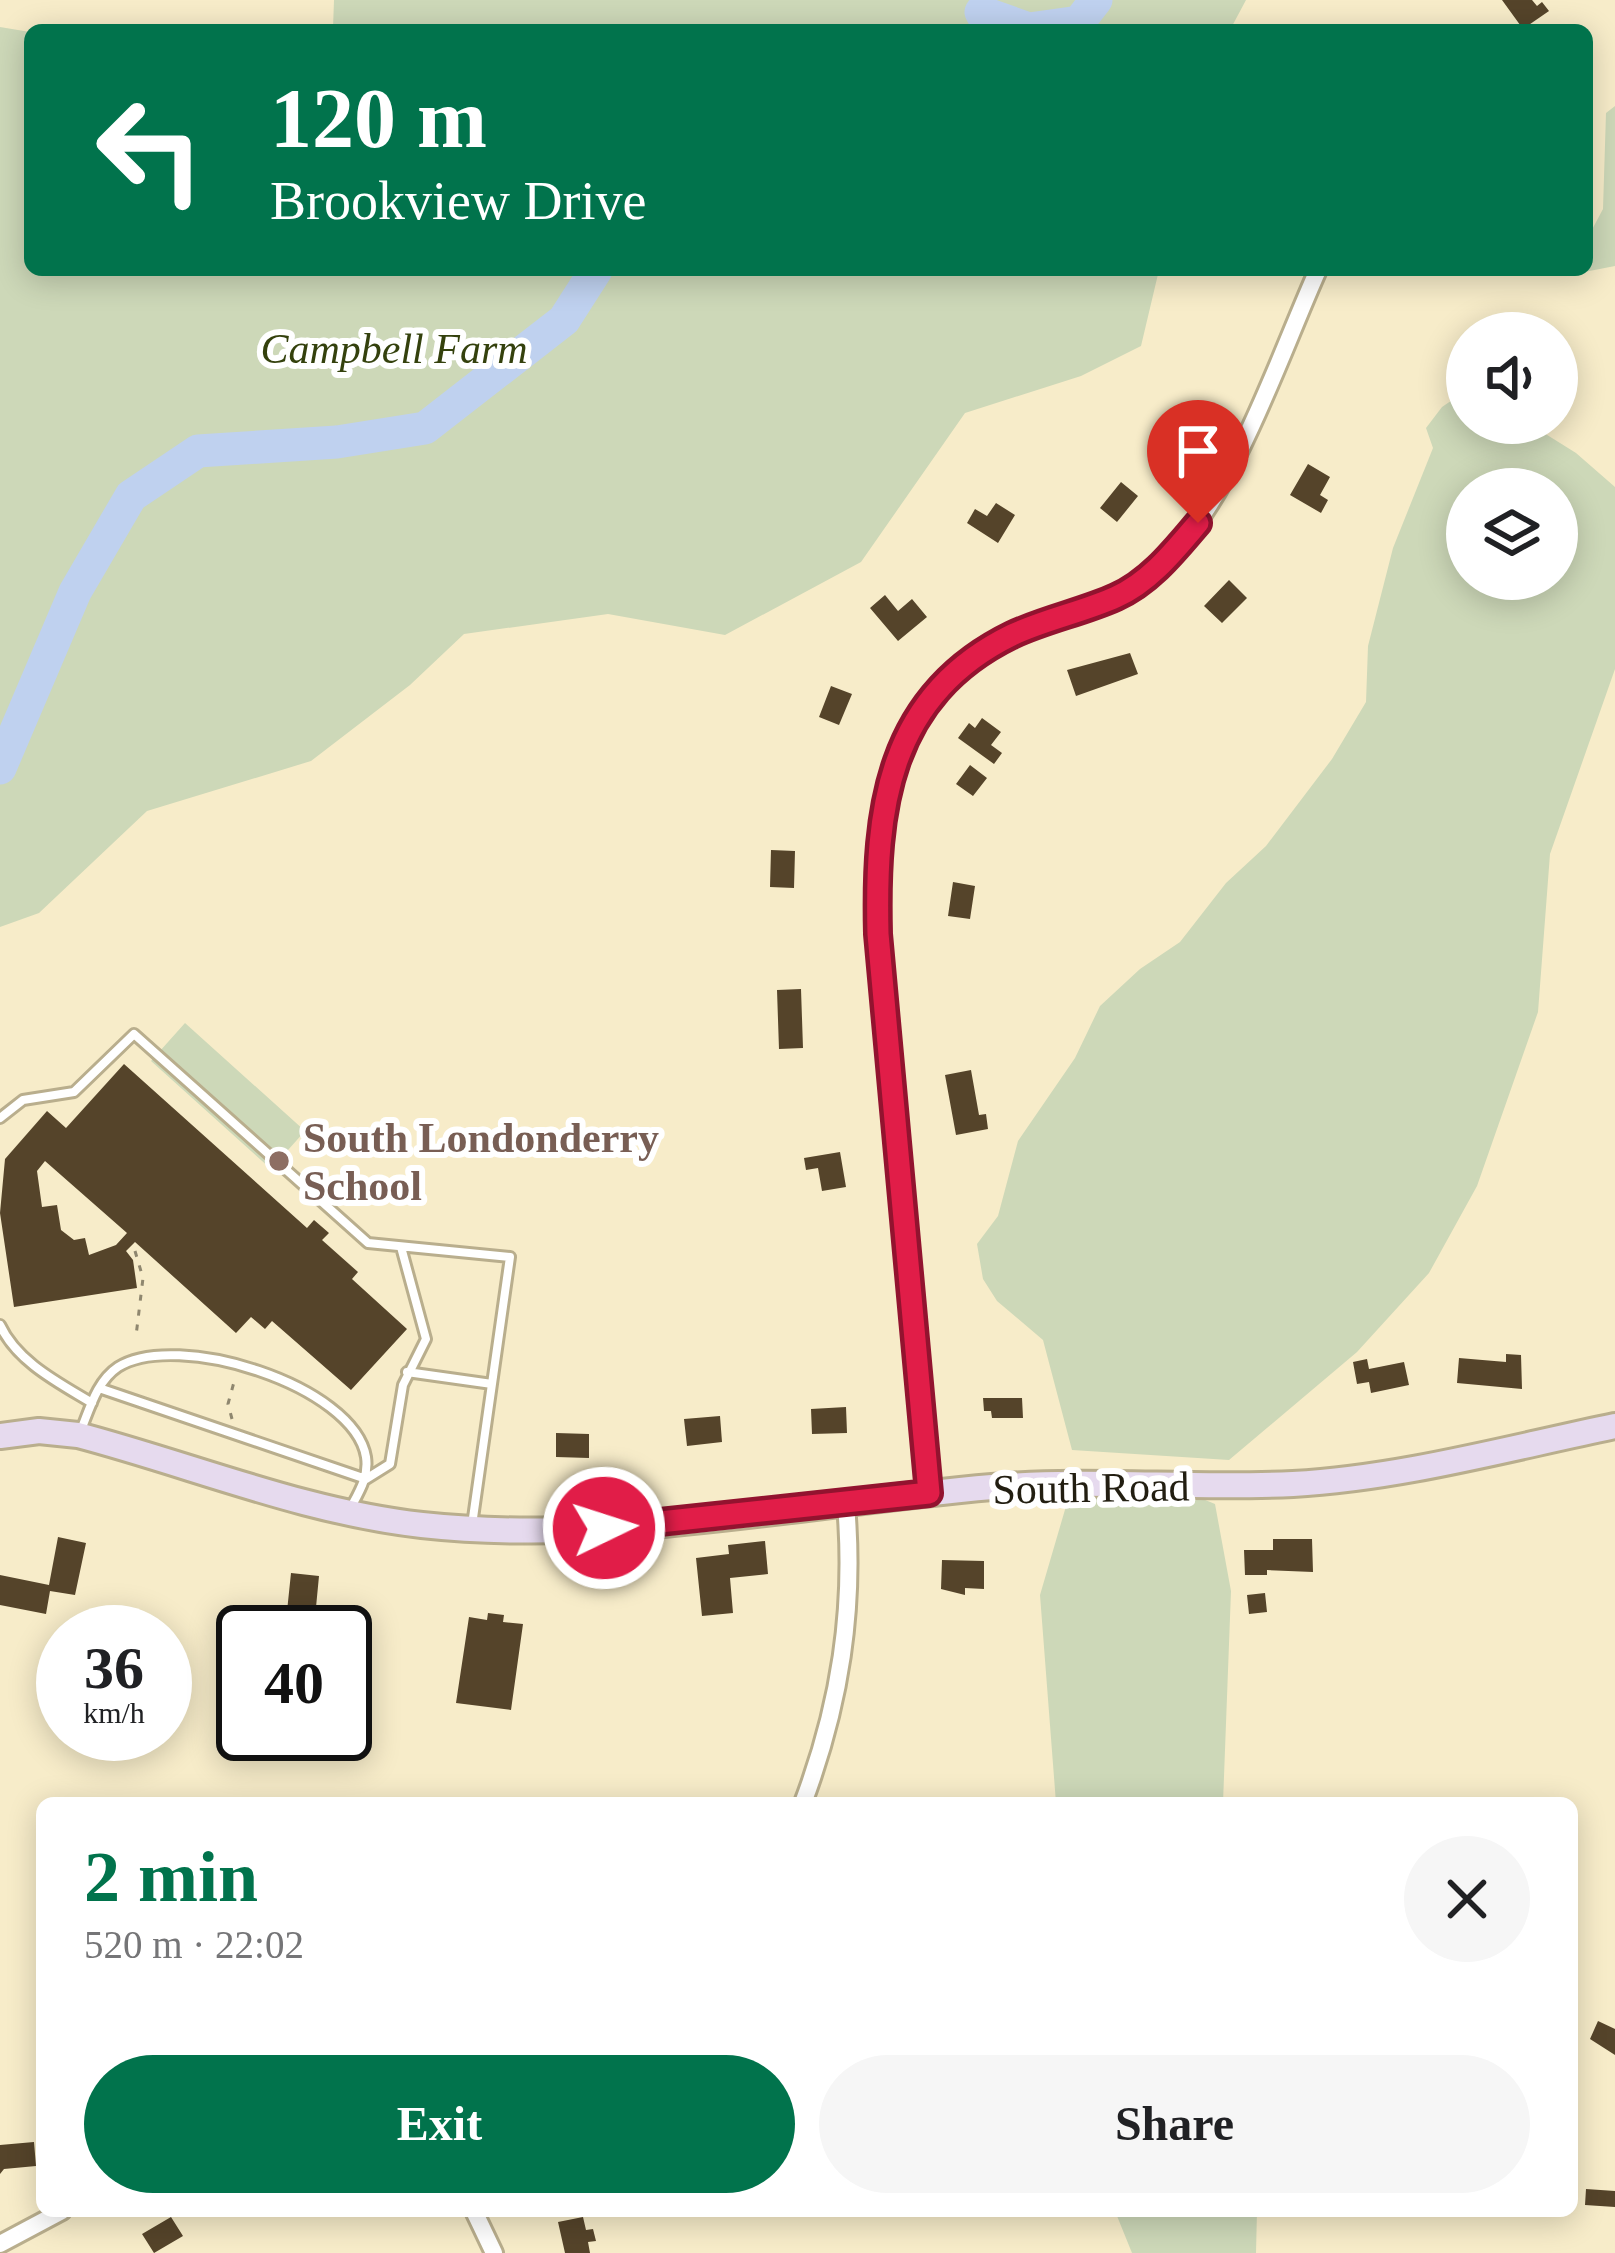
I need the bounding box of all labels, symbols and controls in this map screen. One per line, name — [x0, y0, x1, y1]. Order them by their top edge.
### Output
icon: left — [72, 72, 228, 228]
text: 120 m — [270, 72, 487, 165]
text: Brookview Drive — [270, 171, 646, 231]
map controls — [1446, 312, 1578, 600]
button: sound — [1446, 312, 1578, 444]
park label: Campbell Farm — [260, 326, 528, 372]
pin — [1147, 400, 1249, 523]
icon: arrive — [1165, 418, 1231, 484]
button: layers — [1446, 468, 1578, 600]
place label: South Londonderry School — [303, 1115, 659, 1209]
marker: South Londonderry School — [266, 1148, 292, 1174]
street label: South Road — [992, 1463, 1190, 1513]
position arrow — [541, 1465, 667, 1591]
speed limit sign: 40 — [216, 1605, 372, 1761]
text: 36 — [84, 1635, 144, 1701]
text: km/h — [83, 1696, 145, 1729]
button: close — [1404, 1836, 1530, 1962]
text: 2 min — [84, 1837, 258, 1917]
text: 520 m · 22:02 — [84, 1923, 304, 1966]
button: Exit — [84, 2055, 795, 2193]
button: Share — [819, 2055, 1530, 2193]

